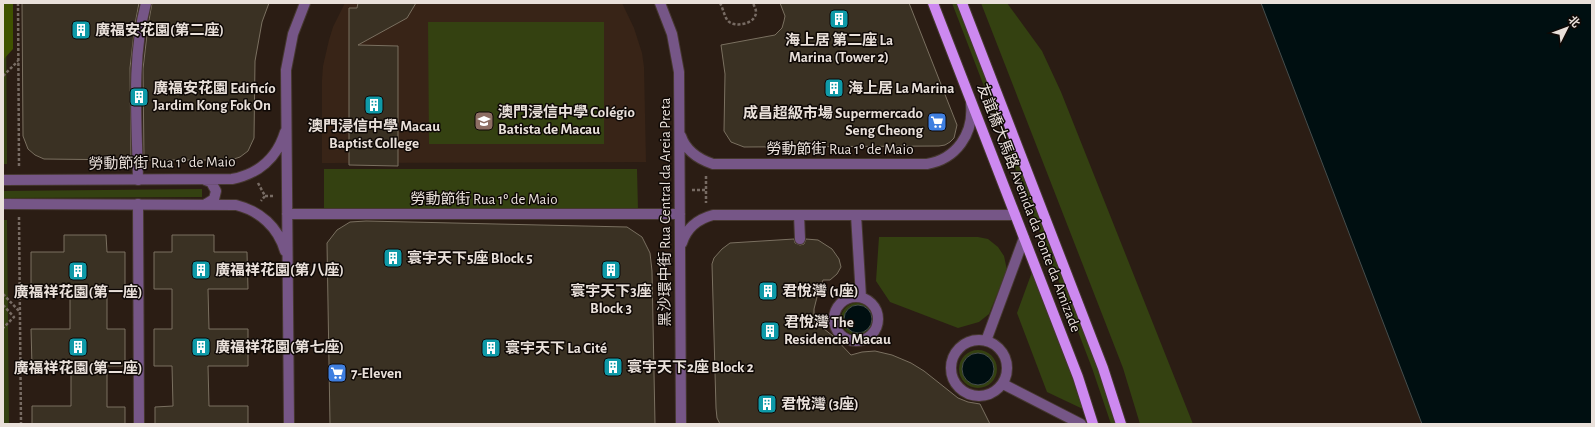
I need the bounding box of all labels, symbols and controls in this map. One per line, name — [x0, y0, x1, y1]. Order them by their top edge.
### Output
building icon: 海上居 第二座 La Marina (Tower 2) — [828, 8, 850, 30]
north arrow — [1547, 8, 1587, 48]
text: 北 — [1566, 14, 1582, 29]
building icon: 廣福安花園(第二座) — [70, 19, 92, 41]
place label: 廣福安花園(第二座) — [95, 21, 224, 38]
place label: 海上居 第二座 La Marina (Tower 2) — [785, 31, 893, 65]
building icon: 海上居 La Marina — [823, 77, 845, 99]
place label: 廣福安花園 Edificío Jardim Kong Fok On — [153, 80, 276, 113]
place label: 海上居 La Marina — [848, 80, 954, 96]
street label: 友誼橋大馬路 Avenida da Ponte da Amizade — [975, 81, 1084, 334]
building icon: 廣福安花園 Edificío Jardim Kong Fok On — [128, 86, 150, 108]
building icon: 澳門浸信中學 Macau Baptist College — [363, 94, 385, 116]
street label: 黑沙環中街 Rua Central da Areia Preta — [657, 98, 673, 326]
place label: 澳門浸信中學 Colégio Batista de Macau — [498, 104, 635, 137]
place label: 成昌超級市場 Supermercado Seng Cheong — [743, 104, 923, 138]
school or university icon: 澳門浸信中學 Colégio Batista de Macau — [473, 110, 495, 132]
supermarket icon: 成昌超級市場 Supermercado Seng Cheong — [926, 111, 948, 133]
place label: 澳門浸信中學 Macau Baptist College — [308, 118, 440, 151]
street label: 勞動節街 Rua 1º de Maio — [766, 141, 914, 157]
street label: 勞動節街 Rua 1º de Maio — [88, 153, 236, 172]
street label: 勞動節街 Rua 1º de Maio — [410, 191, 558, 207]
building icon: 寰宇天下5座 Block 5 — [382, 247, 404, 269]
place label: 寰宇天下5座 Block 5 — [407, 249, 533, 266]
building icon: 廣福祥花園(第八座) — [190, 259, 212, 281]
building icon: 寰宇天下3座 Block 3 — [600, 259, 622, 281]
building icon: 廣福祥花園(第一座) — [67, 260, 89, 282]
place label: 廣福祥花園(第八座) — [215, 261, 344, 278]
building icon: 君悅灣 (1座) — [757, 280, 779, 302]
place label: 寰宇天下3座 Block 3 — [570, 282, 652, 316]
place label: 君悅灣 (1座) — [782, 282, 859, 299]
place label: 廣福祥花園(第一座) — [14, 283, 142, 300]
place label: 君悅灣 The Residencia Macau — [784, 314, 891, 347]
building icon: 君悅灣 The Residencia Macau — [759, 320, 781, 342]
building icon: 廣福祥花園(第二座) — [67, 336, 89, 358]
building icon: 廣福祥花園(第七座) — [190, 336, 212, 358]
building icon: 寰宇天下 La Cité — [480, 337, 502, 359]
place label: 廣福祥花園(第七座) — [215, 338, 344, 355]
place label: 寰宇天下 La Cité — [505, 339, 607, 356]
building icon: 寰宇天下2座 Block 2 — [602, 356, 624, 378]
place label: 寰宇天下2座 Block 2 — [627, 358, 754, 375]
place label: 廣福祥花園(第二座) — [14, 359, 142, 376]
supermarket icon: 7-Eleven — [326, 362, 348, 384]
place label: 7-Eleven — [351, 366, 402, 381]
building icon: 君悅灣 (3座) — [756, 393, 778, 415]
place label: 君悅灣 (3座) — [781, 395, 859, 412]

